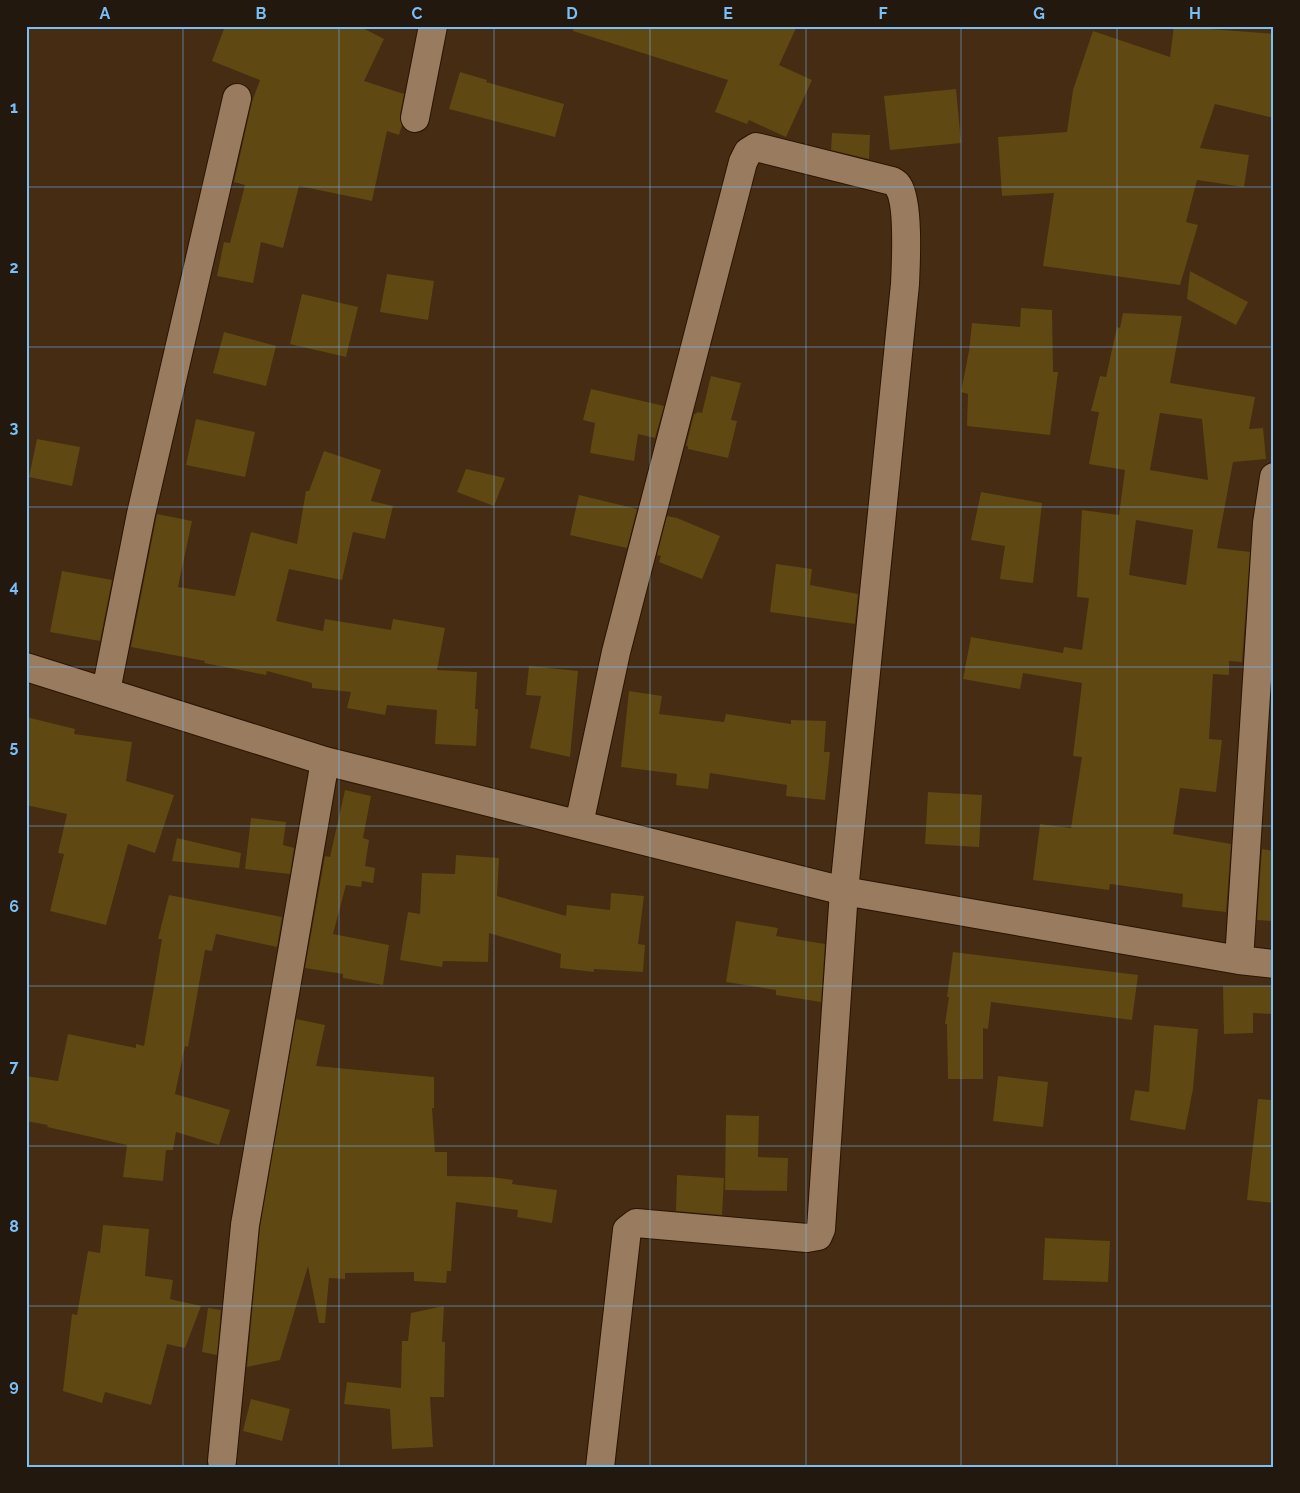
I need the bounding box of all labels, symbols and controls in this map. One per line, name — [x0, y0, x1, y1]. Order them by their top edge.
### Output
text: A — [100, 4, 111, 23]
text: B — [256, 4, 267, 23]
text: C — [412, 4, 423, 23]
text: D — [566, 4, 578, 23]
text: E — [723, 4, 733, 23]
text: F — [878, 4, 888, 23]
text: G — [1033, 4, 1045, 23]
text: H — [1189, 4, 1201, 23]
text: 1 — [10, 98, 18, 117]
text: 2 — [9, 258, 19, 277]
text: 3 — [10, 418, 19, 437]
text: 4 — [9, 577, 19, 596]
text: 5 — [10, 737, 19, 756]
text: 6 — [9, 897, 19, 916]
text: 7 — [10, 1057, 19, 1076]
text: 8 — [9, 1217, 19, 1236]
text: 9 — [9, 1376, 19, 1395]

